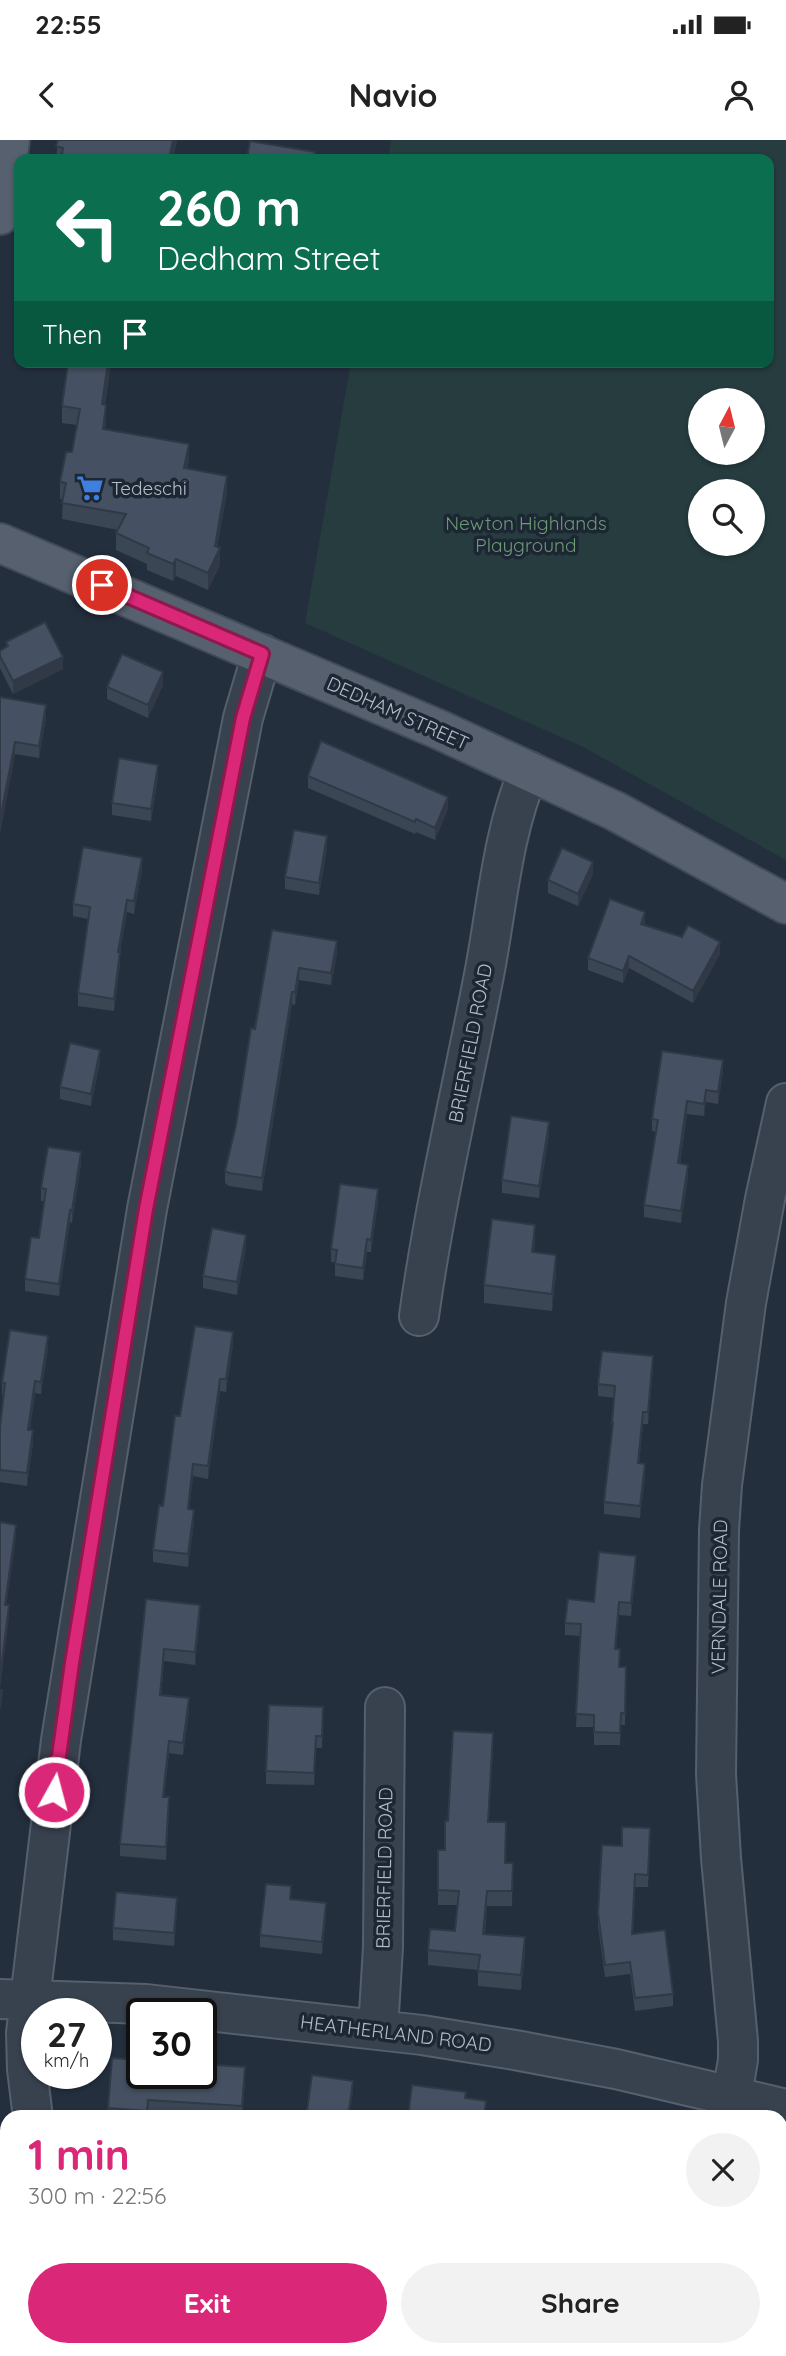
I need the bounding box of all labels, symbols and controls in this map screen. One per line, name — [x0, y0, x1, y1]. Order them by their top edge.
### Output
text: 22:55 — [35, 8, 102, 41]
text: Navio — [349, 75, 437, 115]
icon: back — [28, 76, 66, 114]
icon: person — [720, 76, 758, 114]
text: 260 m — [157, 177, 301, 238]
icon: left — [42, 182, 133, 273]
text: Dedham Street — [157, 238, 381, 278]
icon: arrive — [116, 315, 154, 353]
text: Then — [42, 318, 102, 351]
north arrow — [688, 388, 765, 466]
map controls — [688, 388, 765, 556]
supermarket icon: Tedeschi — [75, 473, 105, 503]
place label: Tedeschi — [111, 476, 187, 500]
button: search — [688, 479, 765, 556]
park label: Newton Highlands Playground — [445, 511, 607, 557]
pin — [72, 555, 132, 615]
icon: arrive — [83, 566, 121, 604]
street label: DEDHAM STREET — [323, 671, 473, 755]
street label: BRIERFIELD ROAD — [443, 961, 497, 1125]
street label: VERNDALE ROAD — [706, 1519, 732, 1675]
position arrow — [17, 1755, 91, 1829]
street label: BRIERFIELD ROAD — [371, 1787, 397, 1949]
speed limit sign: 30 — [126, 1998, 217, 2089]
street label: HEATHERLAND ROAD — [299, 2009, 493, 2057]
text: 27 — [47, 2012, 86, 2056]
text: km/h — [44, 2049, 89, 2072]
text: 1 min — [28, 2128, 130, 2181]
button: close — [686, 2133, 760, 2207]
text: 300 m · 22:56 — [28, 2181, 166, 2210]
button: Exit — [28, 2263, 387, 2343]
button: Share — [401, 2263, 760, 2343]

